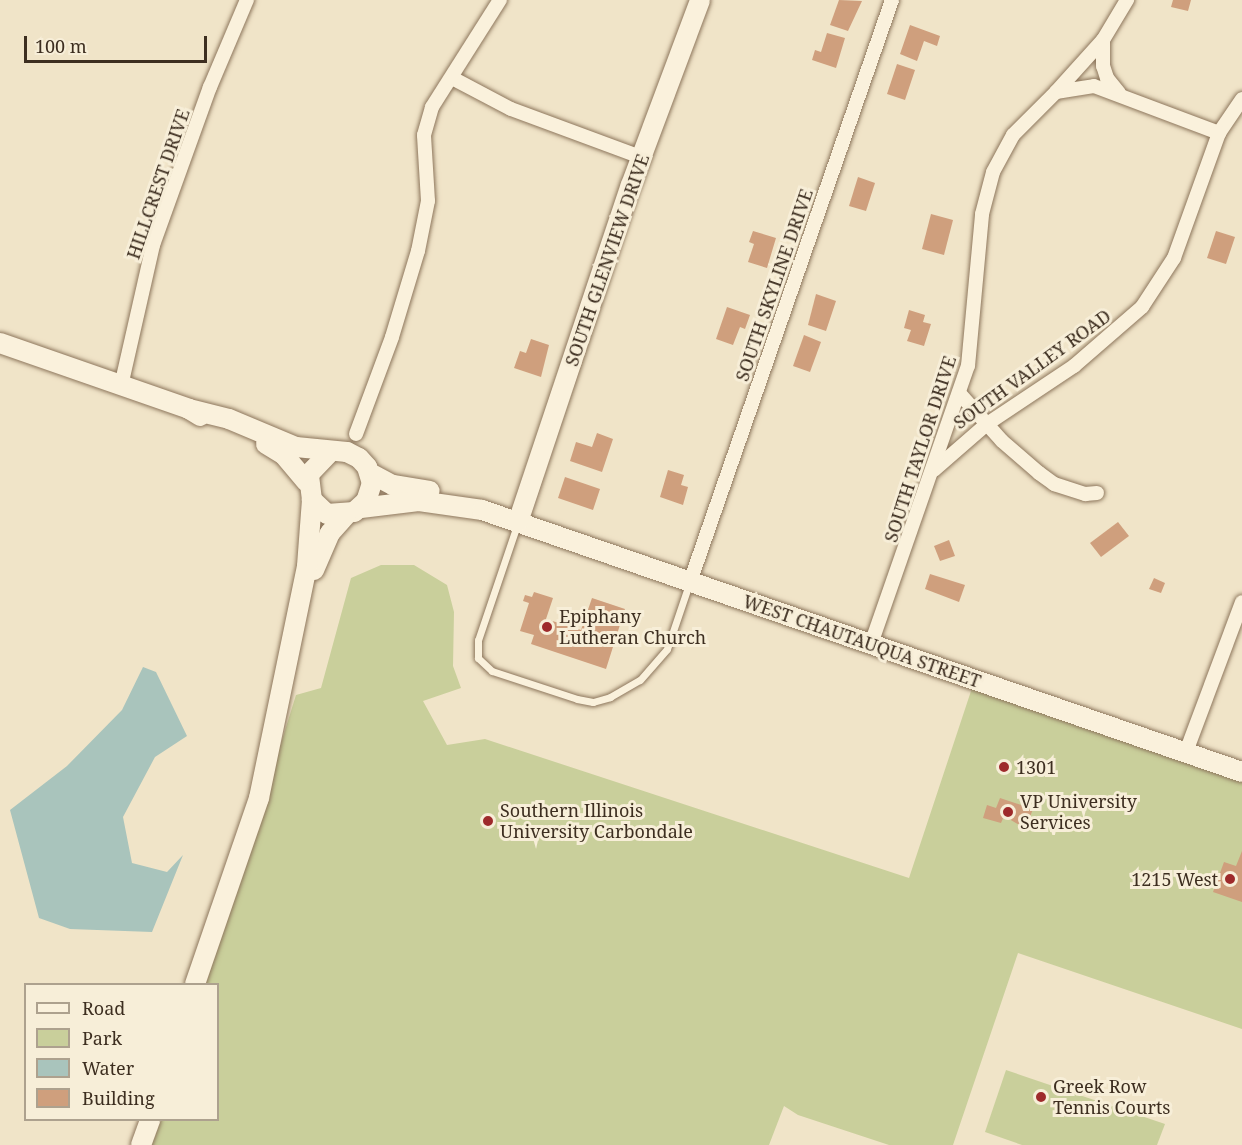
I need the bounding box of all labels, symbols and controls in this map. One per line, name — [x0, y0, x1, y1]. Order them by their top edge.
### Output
scale bar — [27, 24, 210, 62]
text: 100 m — [35, 34, 87, 58]
street label: HILLCREST DRIVE — [122, 106, 194, 262]
street label: SOUTH GLENVIEW DRIVE — [560, 151, 654, 369]
street label: SOUTH SKYLINE DRIVE — [731, 186, 817, 384]
street label: SOUTH VALLEY ROAD — [949, 305, 1115, 433]
street label: SOUTH TAYLOR DRIVE — [880, 353, 960, 545]
street label: WEST CHAUTAUQUA STREET — [740, 590, 984, 692]
place label: Epiphany Lutheran Church — [559, 606, 706, 648]
marker: Epiphany Lutheran Church — [540, 620, 554, 634]
place label: 1301 — [1016, 756, 1056, 778]
marker: 1301 — [997, 760, 1011, 774]
place label: VP University Services — [1020, 791, 1137, 834]
place label: Southern Illinois University Carbondale — [500, 800, 693, 842]
marker: VP University Services — [1001, 805, 1015, 819]
marker: Southern Illinois University Carbondale — [481, 814, 495, 828]
place label: 1215 West — [1131, 868, 1218, 890]
marker: 1215 West — [1223, 872, 1237, 886]
legend — [24, 983, 219, 1121]
text: Road — [82, 996, 125, 1020]
text: Park — [82, 1026, 122, 1050]
text: Water — [82, 1056, 134, 1080]
place label: Greek Row Tennis Courts — [1053, 1076, 1170, 1118]
text: Building — [82, 1086, 155, 1110]
marker: Greek Row Tennis Courts — [1034, 1090, 1048, 1104]

